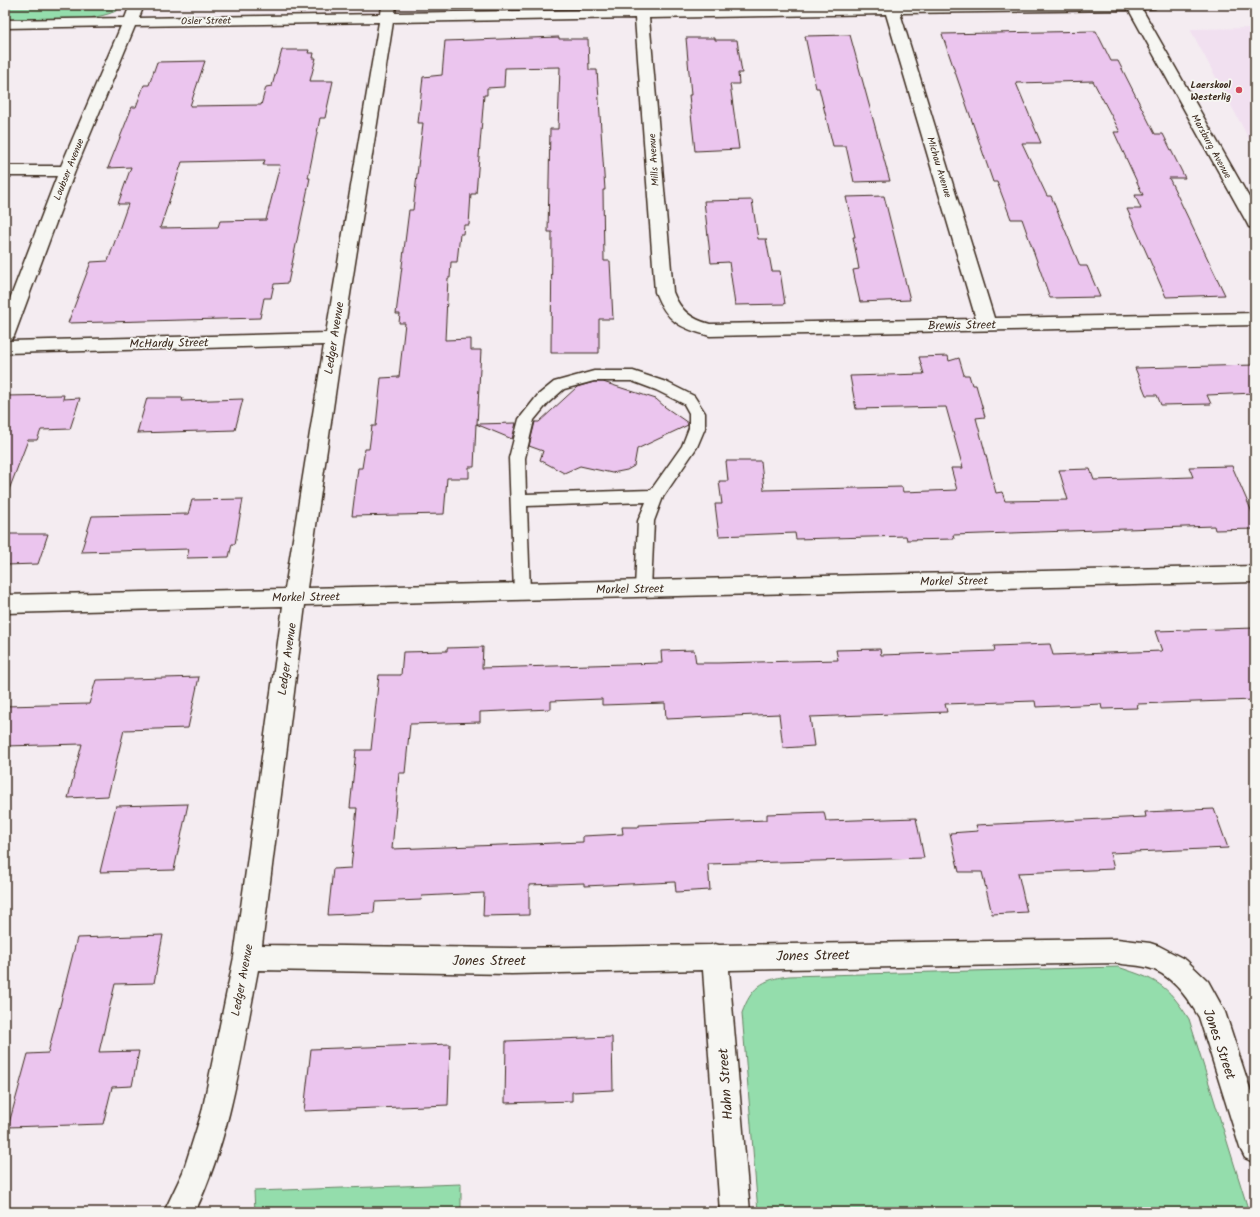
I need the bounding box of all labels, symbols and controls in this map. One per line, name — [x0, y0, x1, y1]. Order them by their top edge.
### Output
street label: Osler Street — [181, 13, 231, 29]
place label: Laerskool Westerlig — [1191, 77, 1231, 105]
marker: Laerskool Westerlig — [1234, 85, 1244, 95]
street label: Marsburg Avenue — [1187, 111, 1236, 182]
street label: Mills Avenue — [644, 133, 664, 187]
street label: Michau Avenue — [922, 135, 956, 200]
street label: Loubser Avenue — [49, 136, 89, 203]
street label: Ledger Avenue — [319, 300, 350, 376]
street label: Brewis Street — [928, 315, 997, 336]
street label: McHardy Street — [129, 333, 209, 354]
street label: Morkel Street — [920, 571, 989, 592]
street label: Morkel Street — [596, 579, 665, 600]
street label: Morkel Street — [272, 587, 341, 608]
street label: Ledger Avenue — [273, 621, 302, 697]
street label: Ledger Avenue — [226, 942, 259, 1018]
street label: Jones Street — [776, 944, 851, 968]
street label: Jones Street — [452, 950, 526, 972]
street label: Jones Street — [1197, 1006, 1242, 1083]
street label: Hahn Street — [712, 1047, 739, 1121]

